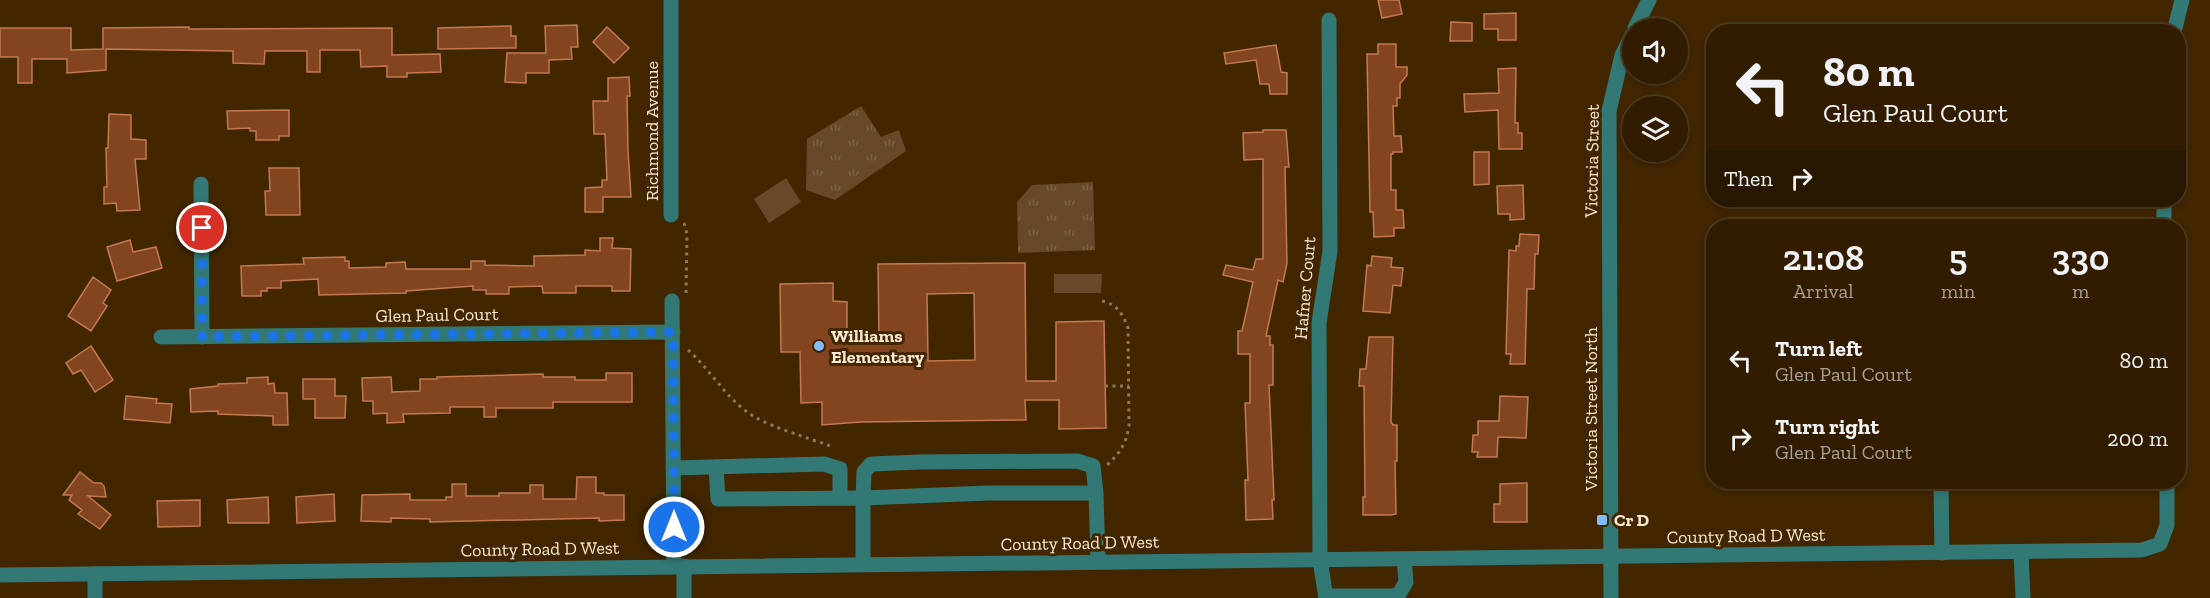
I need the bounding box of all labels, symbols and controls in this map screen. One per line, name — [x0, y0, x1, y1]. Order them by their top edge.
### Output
map controls — [1622, 18, 1688, 162]
button: sound — [1622, 18, 1688, 84]
text: 80 m — [1823, 46, 1914, 97]
icon: left — [1724, 48, 1802, 126]
street label: Richmond Avenue — [641, 61, 663, 201]
button: layers — [1622, 96, 1688, 162]
text: Glen Paul Court — [1823, 97, 2008, 129]
street label: Victoria Street — [1580, 104, 1604, 219]
icon: right — [1785, 162, 1818, 195]
text: Then — [1724, 165, 1773, 192]
pin — [176, 202, 227, 253]
icon: arrive — [185, 211, 218, 244]
street label: Hafner Court — [1290, 235, 1320, 340]
text: 21:08 — [1782, 236, 1865, 279]
text: 5 — [1949, 236, 1967, 279]
text: 330 — [2052, 236, 2110, 279]
text: Arrival — [1793, 279, 1854, 303]
text: min — [1941, 279, 1975, 303]
text: m — [2072, 279, 2089, 303]
street label: Glen Paul Court — [375, 303, 499, 327]
place label: Williams Elementary — [831, 325, 925, 368]
street label: Victoria Street North — [1580, 327, 1602, 492]
text: Turn left — [1775, 335, 1862, 362]
marker: Williams Elementary — [812, 339, 826, 353]
icon: left — [1724, 344, 1757, 377]
text: 80 m — [2120, 347, 2168, 374]
text: Glen Paul Court — [1775, 362, 1912, 386]
text: Turn right — [1775, 413, 1879, 440]
icon: right — [1724, 422, 1757, 455]
text: 200 m — [2107, 425, 2168, 452]
text: Glen Paul Court — [1775, 440, 1912, 464]
position arrow — [642, 495, 706, 559]
place label: Cr D — [1614, 509, 1650, 531]
marker: Cr D — [1595, 513, 1609, 527]
street label: County Road D West — [1666, 524, 1826, 548]
street label: County Road D West — [1000, 531, 1160, 555]
street label: County Road D West — [460, 537, 620, 561]

